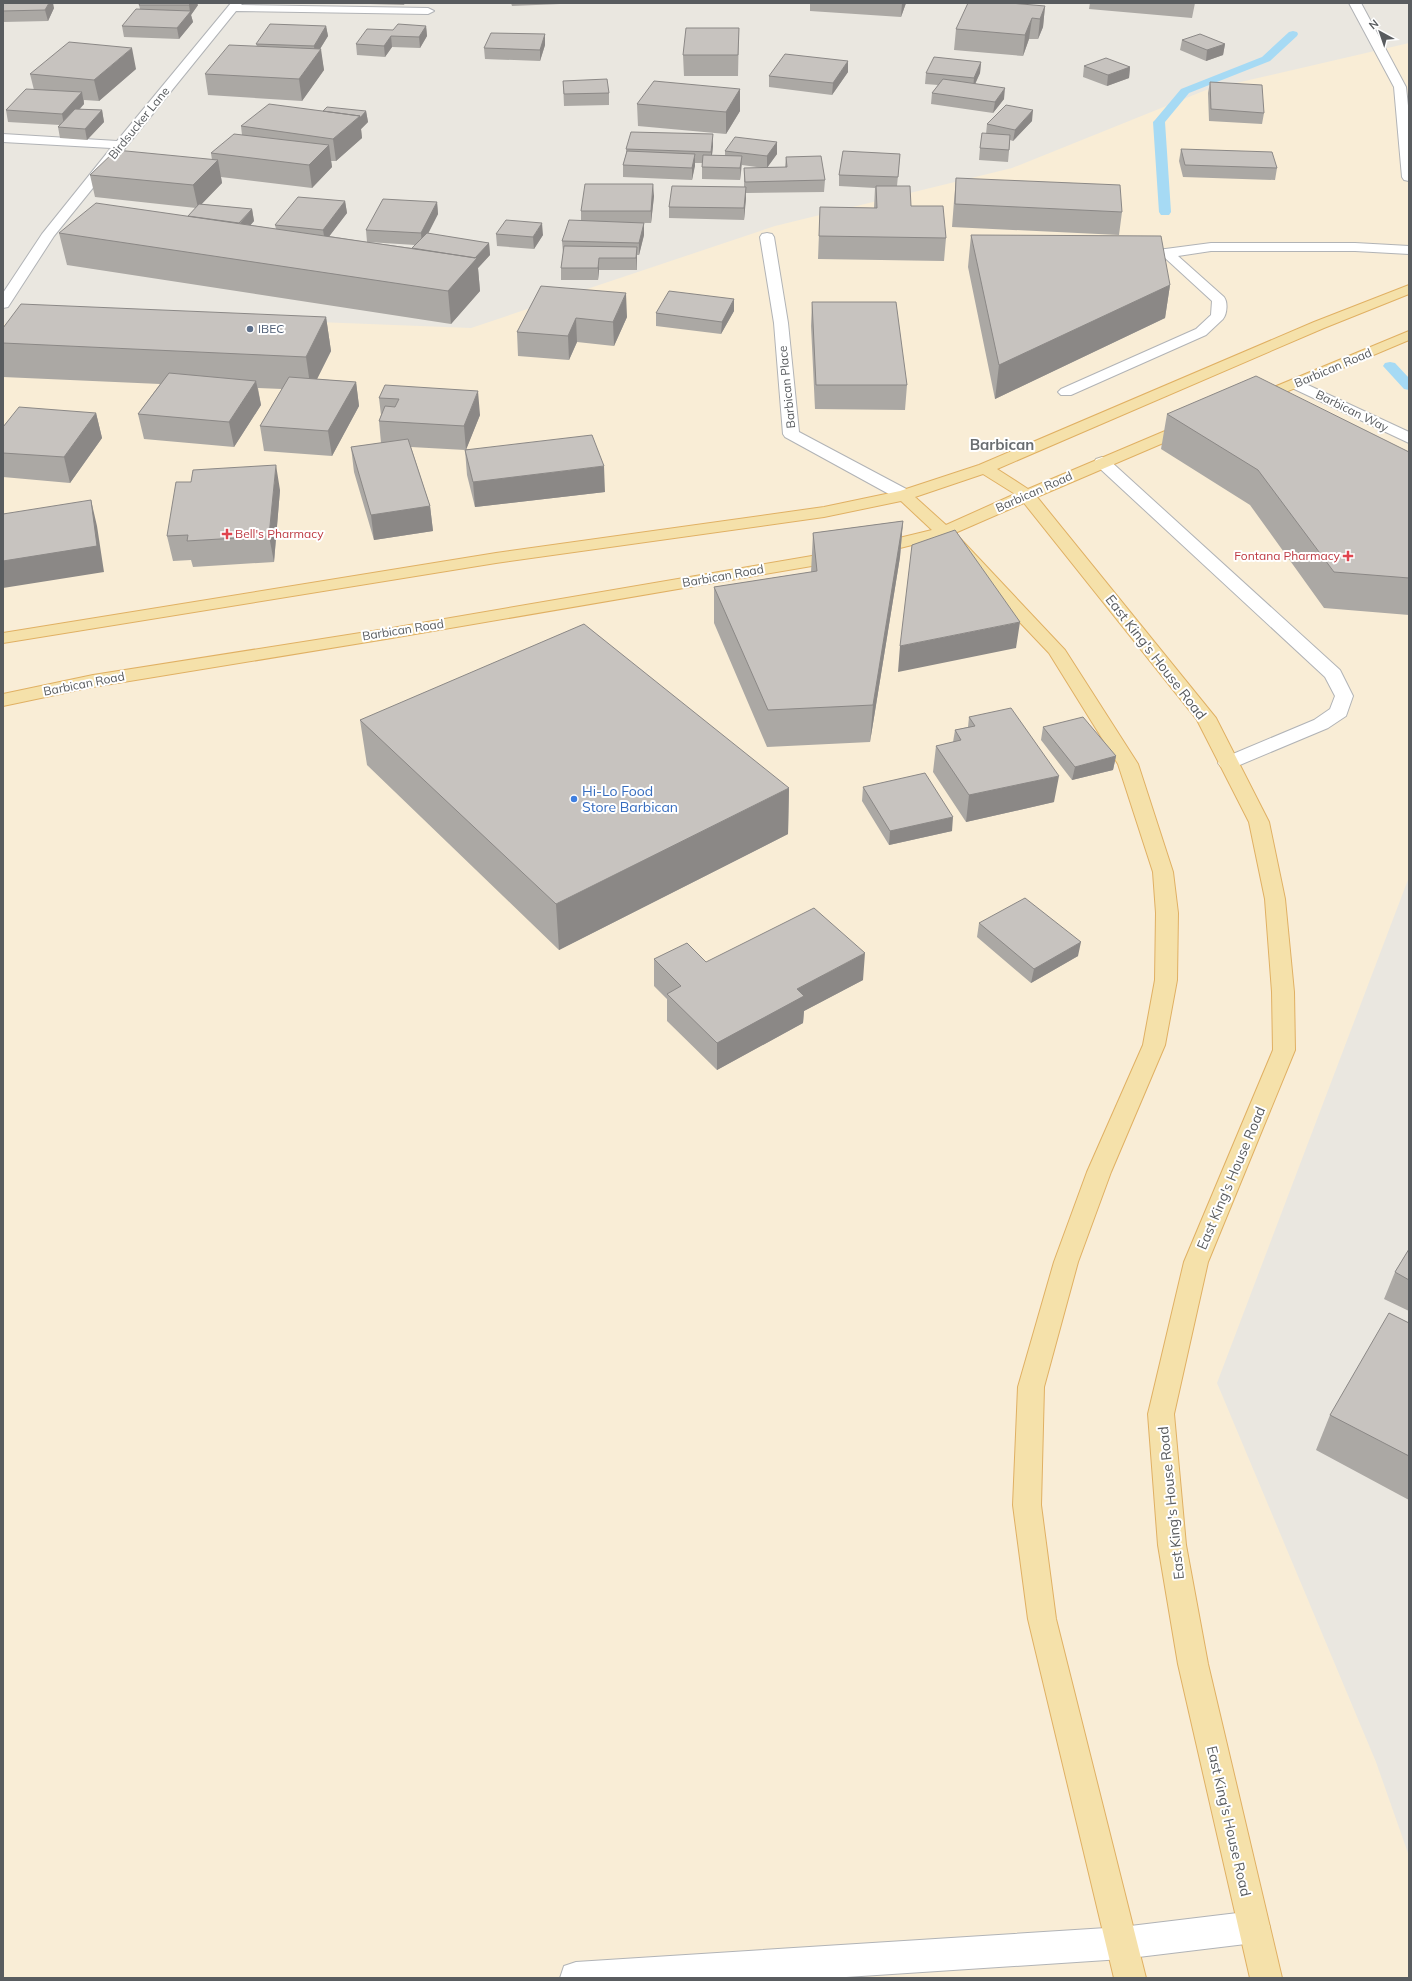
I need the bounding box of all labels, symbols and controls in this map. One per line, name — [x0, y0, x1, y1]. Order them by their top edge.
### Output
north arrow — [1360, 12, 1400, 52]
text: N — [1366, 16, 1381, 32]
street label: Birdsucker Lane — [105, 84, 172, 162]
place label: IBEC — [258, 321, 285, 336]
marker: IBEC — [245, 324, 255, 334]
street label: Barbican Place — [775, 345, 798, 429]
street label: Barbican Road — [1292, 345, 1374, 391]
street label: Barbican Way — [1313, 386, 1392, 435]
district label: Barbican — [970, 435, 1034, 454]
street label: Barbican Road — [993, 468, 1075, 515]
place label: Bell's Pharmacy — [235, 526, 324, 541]
marker: Bell's Pharmacy — [222, 529, 232, 539]
place label: Fontana Pharmacy — [1234, 548, 1341, 563]
marker: Fontana Pharmacy — [1343, 551, 1353, 561]
street label: Barbican Road — [681, 561, 765, 590]
street label: East King's House Road — [1102, 591, 1210, 723]
street label: Barbican Road — [361, 616, 445, 643]
street label: Barbican Road — [42, 668, 126, 699]
place label: Hi-Lo Food Store Barbican — [582, 782, 678, 816]
marker: Hi-Lo Food Store Barbican — [569, 794, 579, 804]
street label: East King's House Road — [1193, 1104, 1269, 1252]
street label: East King's House Road — [1154, 1426, 1188, 1580]
street label: East King's House Road — [1203, 1744, 1255, 1898]

